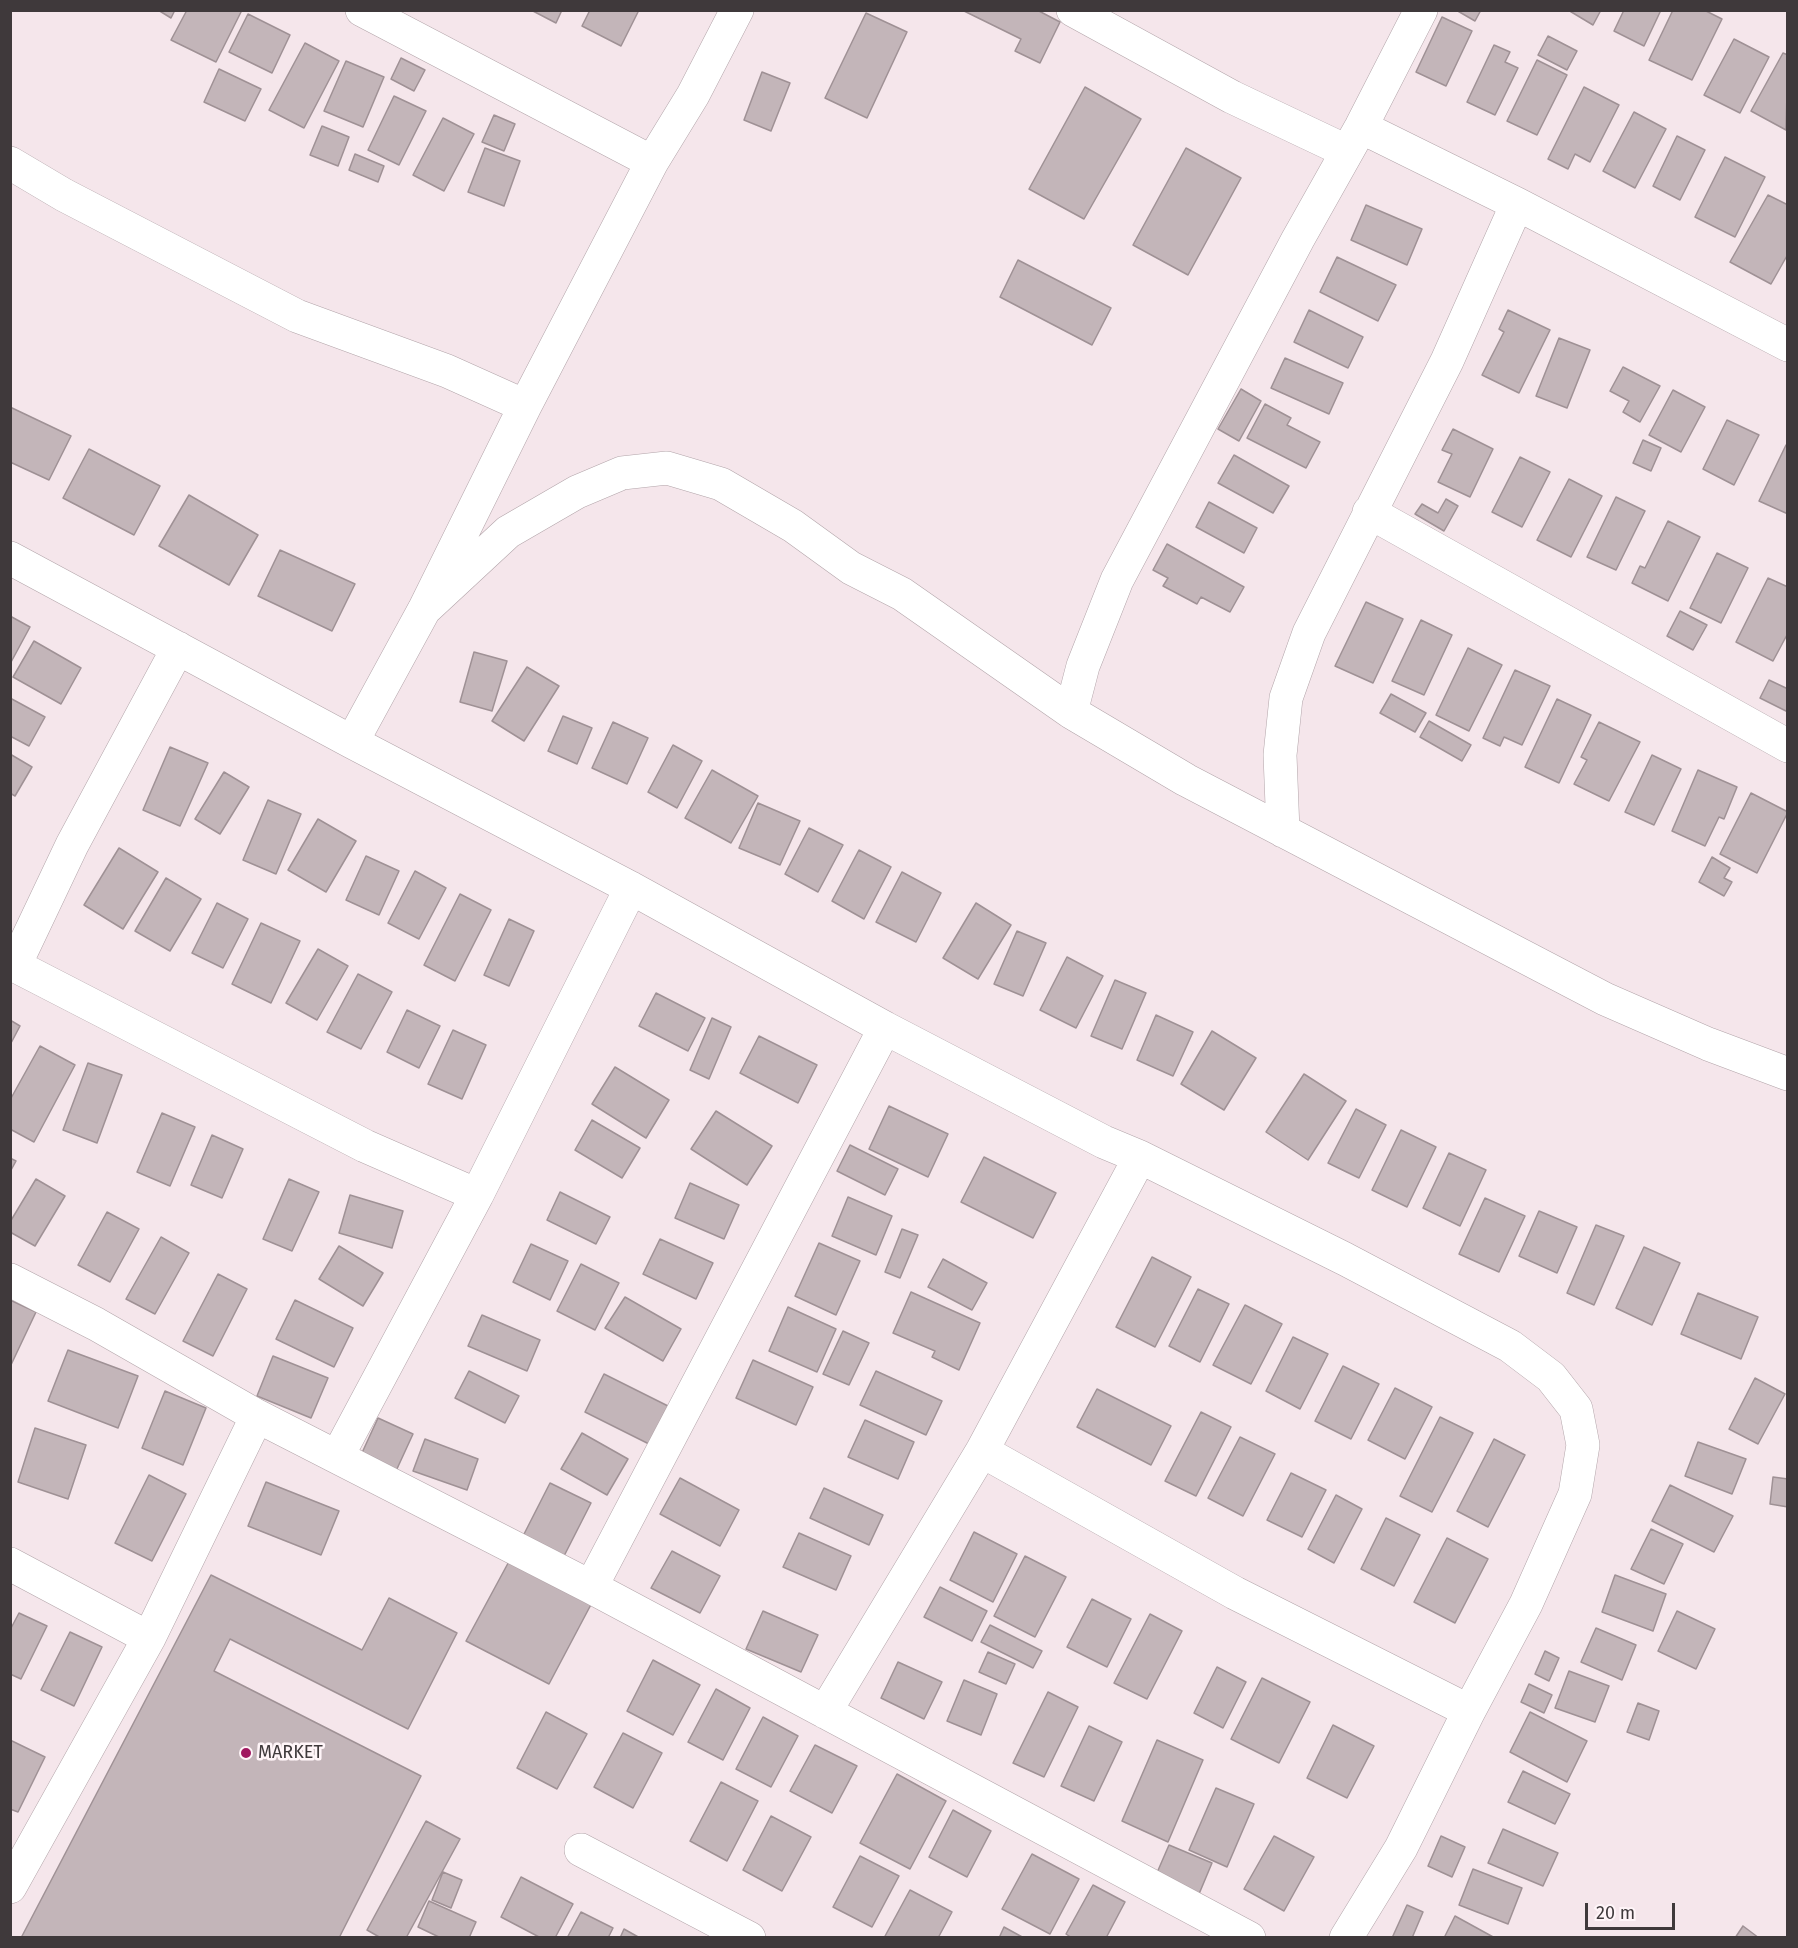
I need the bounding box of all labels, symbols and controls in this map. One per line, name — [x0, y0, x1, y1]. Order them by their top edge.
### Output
place label: MARKET — [258, 1742, 323, 1764]
marker: MARKET — [239, 1746, 253, 1760]
scale bar — [1588, 1891, 1678, 1929]
text: 20 m — [1596, 1902, 1635, 1924]

